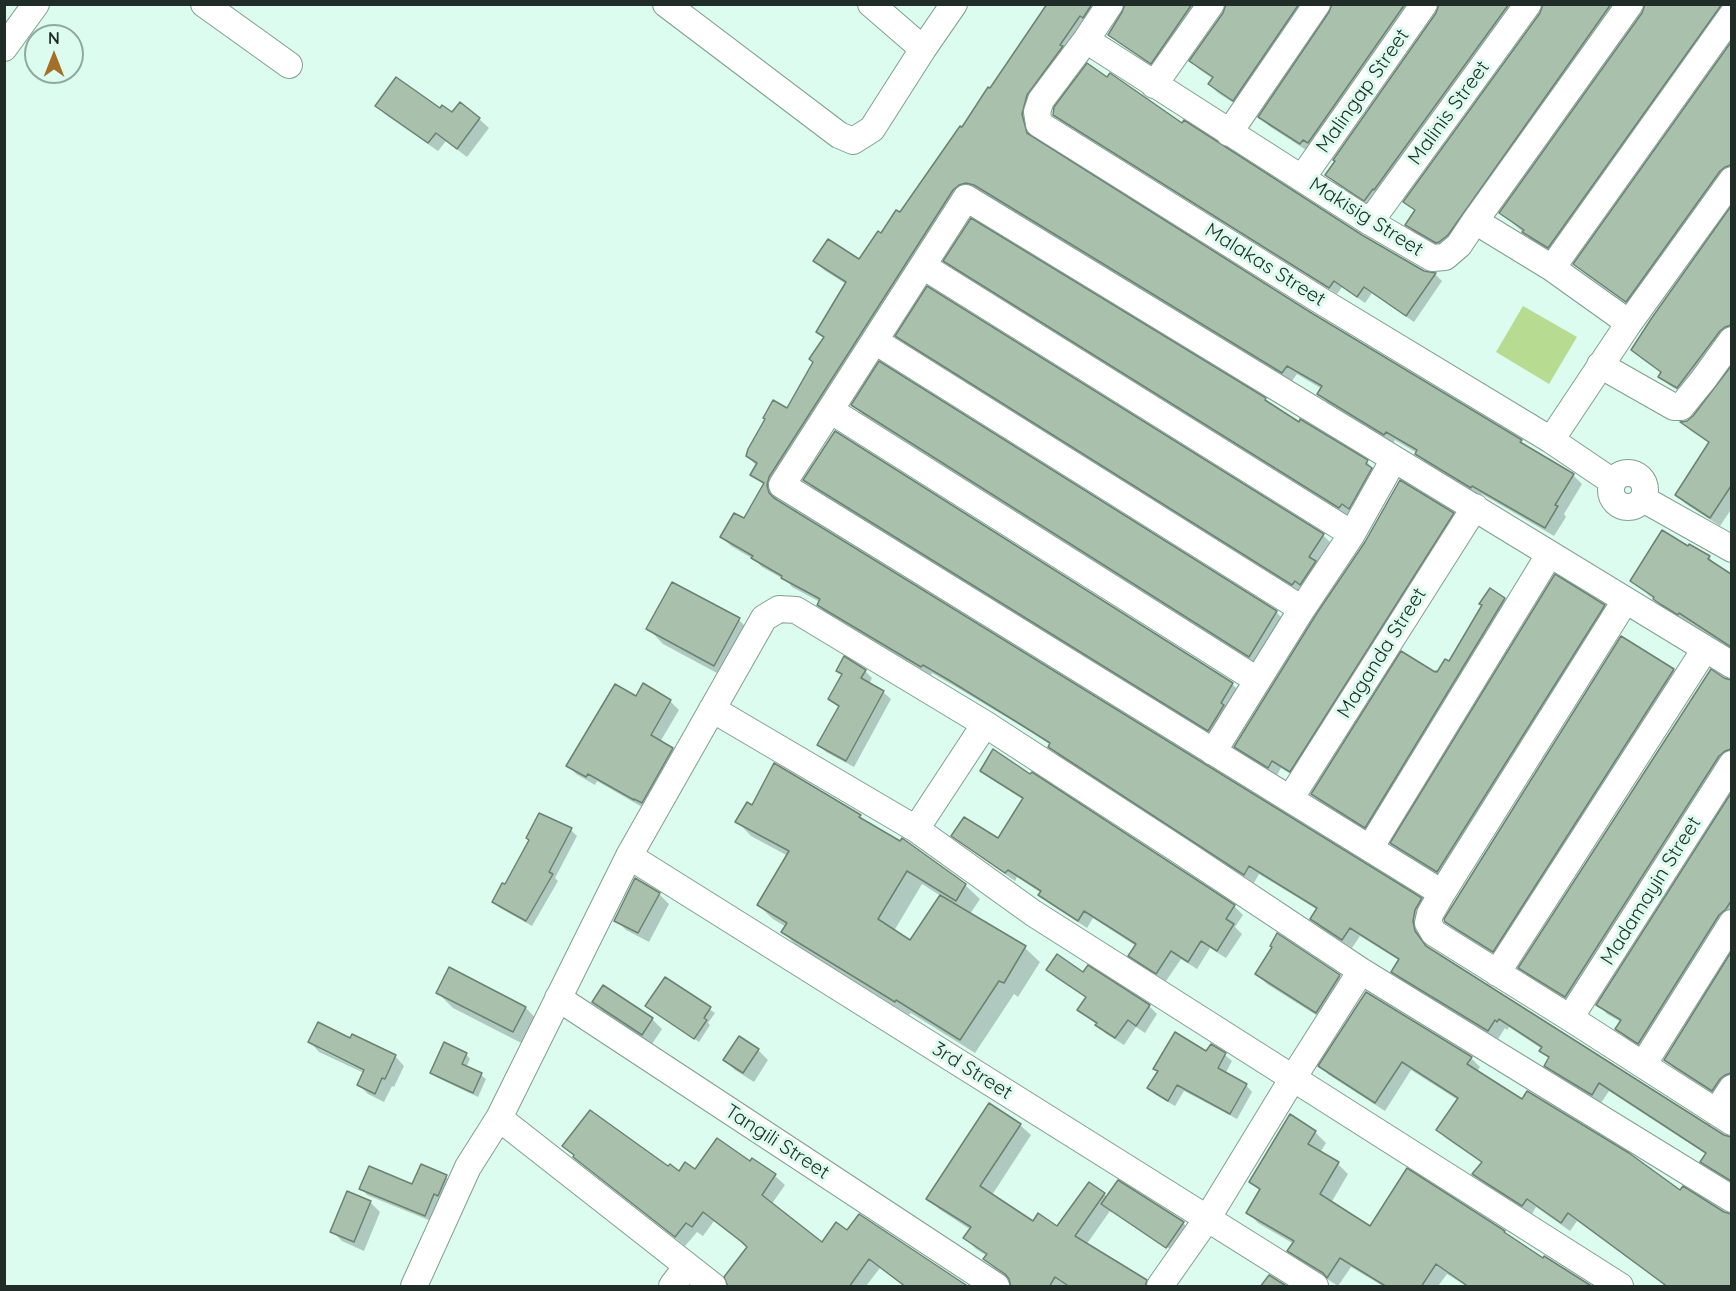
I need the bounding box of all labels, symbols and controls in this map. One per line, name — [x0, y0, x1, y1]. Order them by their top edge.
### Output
north arrow — [24, 24, 84, 84]
street label: Malingap Street — [1311, 24, 1415, 158]
text: N — [48, 28, 60, 48]
street label: Malinis Street — [1403, 56, 1495, 170]
street label: Makisig Street — [1305, 172, 1427, 262]
street label: Malakas Street — [1200, 218, 1330, 312]
street label: Maganda Street — [1332, 583, 1432, 723]
street label: Madamayin Street — [1596, 812, 1706, 970]
street label: 3rd Street — [927, 1037, 1017, 1105]
street label: Tangili Street — [720, 1099, 834, 1185]

